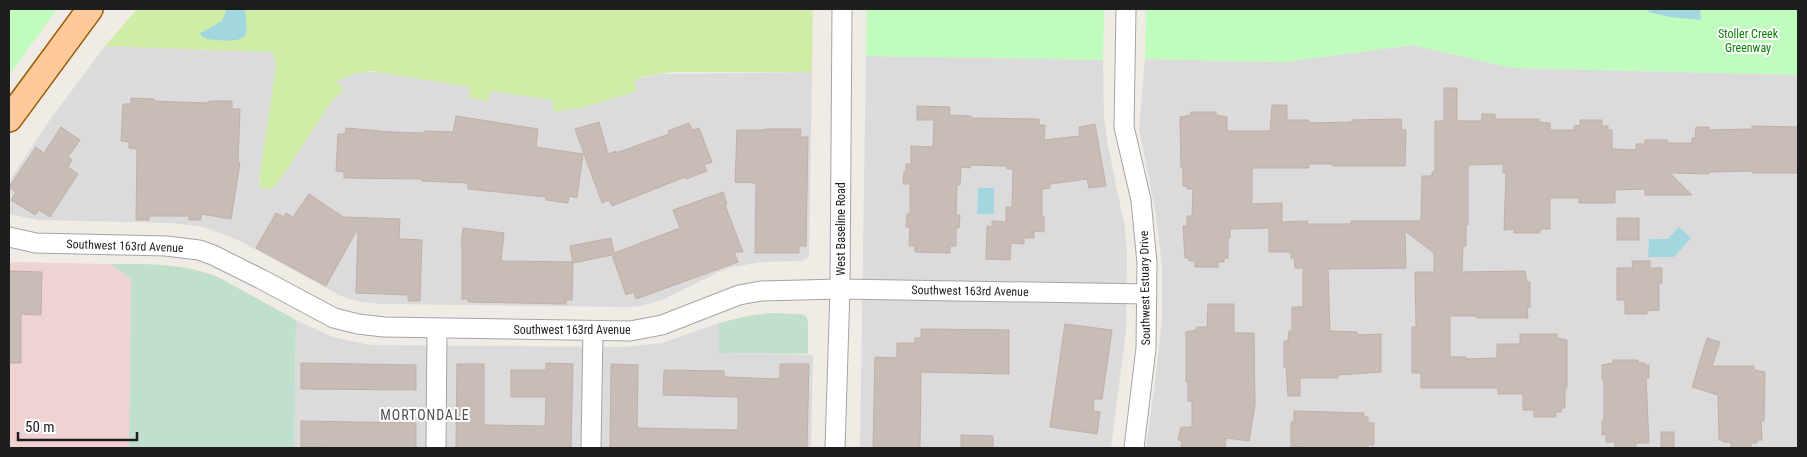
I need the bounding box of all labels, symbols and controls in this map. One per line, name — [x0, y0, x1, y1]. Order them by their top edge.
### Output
park label: Stoller Creek Greenway — [1718, 27, 1779, 55]
street label: West Baseline Road — [834, 182, 848, 276]
street label: Southwest Estuary Drive — [1137, 230, 1153, 345]
street label: Southwest 163rd Avenue — [66, 237, 184, 255]
street label: Southwest 163rd Avenue — [911, 283, 1029, 299]
street label: Southwest 163rd Avenue — [513, 323, 631, 337]
district label: MORTONDALE — [380, 407, 470, 423]
scale bar — [18, 410, 136, 442]
text: 50 m — [25, 418, 55, 436]

